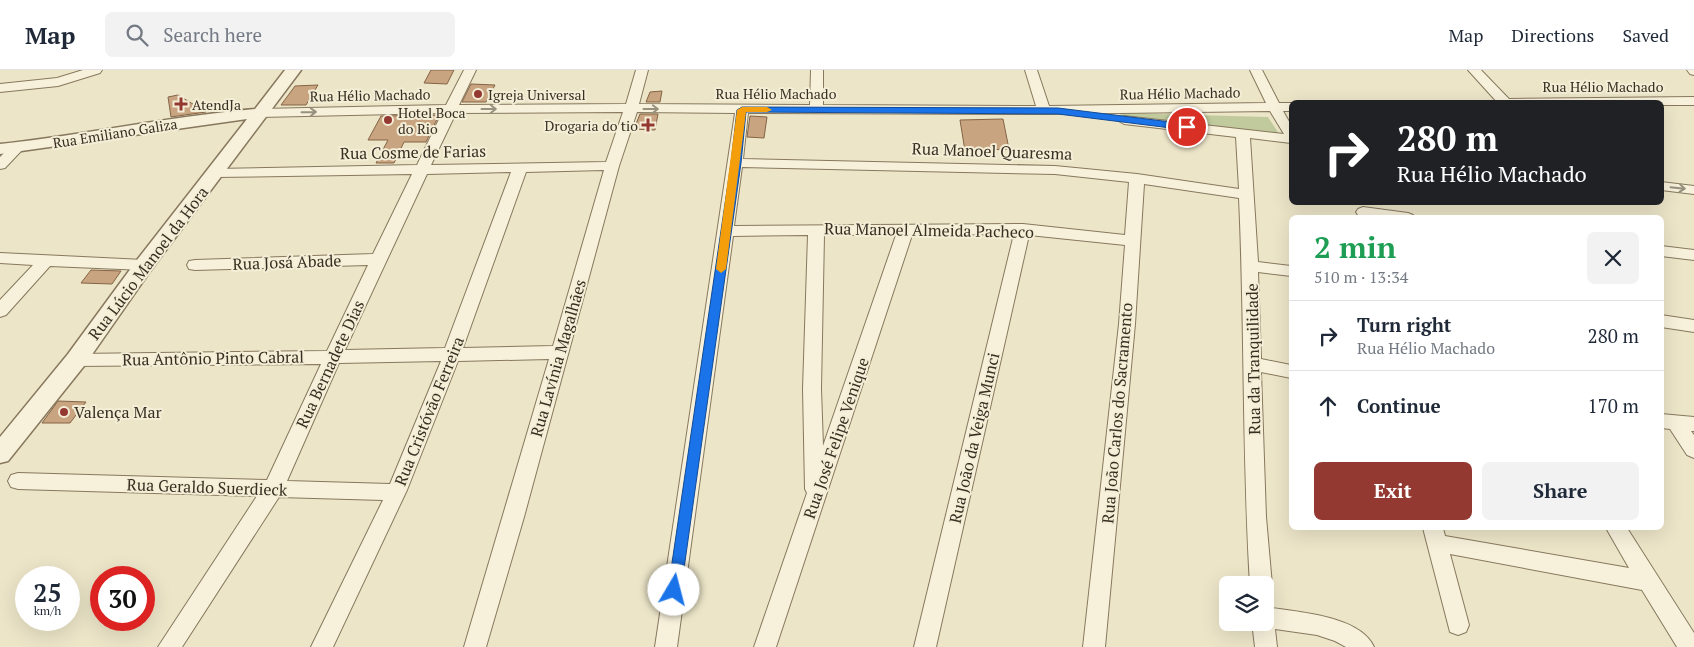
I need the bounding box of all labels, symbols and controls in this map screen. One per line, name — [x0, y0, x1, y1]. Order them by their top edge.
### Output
search box — [105, 12, 455, 57]
text: Map — [25, 19, 75, 51]
icon: search — [123, 21, 151, 49]
text: Search here — [163, 22, 262, 47]
text: Map — [1448, 23, 1483, 47]
text: Directions — [1511, 23, 1594, 47]
text: Saved — [1622, 23, 1669, 47]
street label: Rua Hélio Machado — [1543, 77, 1664, 96]
street label: Rua Hélio Machado — [1119, 82, 1241, 104]
street label: Rua Hélio Machado — [309, 84, 431, 106]
street label: Rua Hélio Machado — [716, 84, 837, 103]
place label: Igreja Universal — [488, 85, 586, 104]
marker: Igreja Universal — [472, 88, 484, 100]
place label: AtendJa — [192, 95, 241, 114]
marker: AtendJa — [174, 97, 188, 111]
place label: Hotel Boca do Rio — [398, 103, 466, 138]
one-way arrow — [480, 104, 496, 114]
one-way arrow — [642, 104, 659, 114]
pin — [1166, 106, 1208, 148]
one-way arrow — [300, 107, 316, 117]
icon: arrive — [1173, 113, 1201, 141]
street label: Rua Emiliano Galiza — [51, 114, 179, 152]
marker: Hotel Boca do Rio — [382, 114, 394, 126]
text: 280 m — [1397, 115, 1498, 161]
place label: Drogaria do tio — [544, 116, 638, 135]
marker: Drogaria do tio — [642, 119, 654, 131]
icon: right — [1314, 120, 1379, 185]
street label: Rua Manoel Quaresma — [911, 137, 1073, 165]
street label: Rua Cosme de Farias — [340, 140, 486, 164]
text: Rua Hélio Machado — [1397, 159, 1587, 188]
street label: Rua Lúcio Manoel da Hora — [83, 182, 213, 344]
one-way arrow — [1669, 183, 1685, 193]
street label: Rua Manoel Almeida Pacheco — [824, 217, 1034, 243]
text: 2 min — [1314, 227, 1396, 267]
button: close — [1587, 232, 1639, 284]
street label: Rua Josá Abade — [232, 249, 342, 275]
text: 510 m · 13:34 — [1314, 266, 1408, 288]
street label: Rua Lavínia Magalhães — [525, 276, 591, 439]
street label: Rua da Tranquilidade — [1241, 283, 1265, 435]
street label: Rua Bernadete Dias — [291, 296, 369, 432]
street label: Rua João Carlos do Sacramento — [1096, 302, 1138, 524]
text: Turn right — [1357, 312, 1451, 337]
icon: right — [1314, 322, 1342, 350]
text: 280 m — [1588, 323, 1639, 348]
street label: Rua Cristóvão Ferreira — [389, 333, 469, 489]
text: Rua Hélio Machado — [1357, 337, 1495, 359]
street label: Rua Antônio Pinto Cabral — [122, 345, 304, 371]
street label: Rua João da Veiga Munci — [944, 350, 1004, 525]
street label: Rua José Felipe Venique — [798, 354, 874, 522]
icon: ahead — [1314, 392, 1342, 420]
text: Continue — [1357, 393, 1441, 418]
text: 170 m — [1588, 393, 1639, 418]
place label: Valença Mar — [74, 401, 162, 423]
marker: Valença Mar — [58, 406, 70, 418]
button: Exit — [1314, 462, 1472, 520]
button: Share — [1482, 462, 1639, 520]
street label: Rua Geraldo Suerdieck — [126, 473, 288, 501]
position arrow — [647, 563, 699, 615]
speed limit sign: 30 — [90, 566, 155, 631]
text: 25 — [33, 576, 62, 609]
map controls — [1219, 576, 1274, 631]
button: layers — [1219, 576, 1274, 631]
text: km/h — [34, 603, 61, 618]

